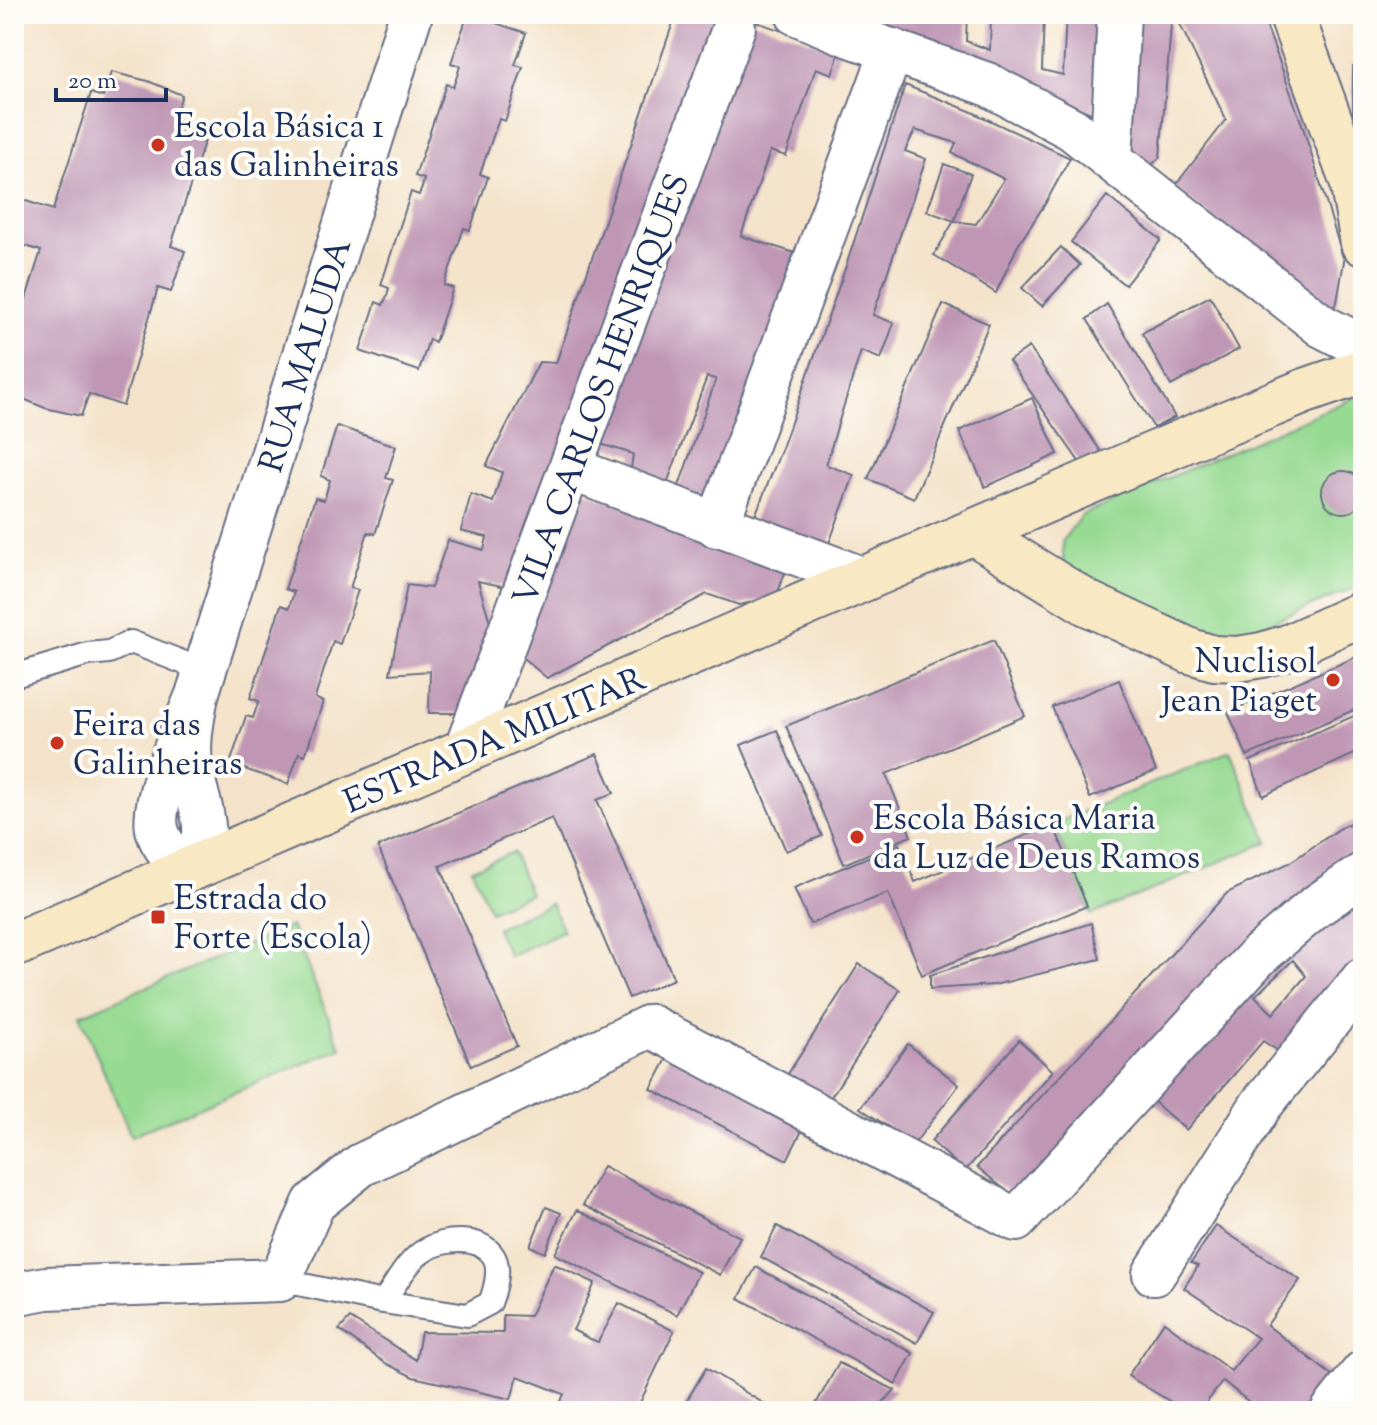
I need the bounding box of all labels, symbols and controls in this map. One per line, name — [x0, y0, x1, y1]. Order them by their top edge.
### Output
scale bar — [56, 52, 166, 102]
text: 20 m — [68, 65, 117, 99]
place label: Escola Básica 1 das Galinheiras — [174, 104, 399, 192]
marker: Escola Básica 1 das Galinheiras — [149, 136, 167, 154]
street label: VILA CARLOS HENRIQUES — [502, 168, 704, 613]
street label: RUA MALUDA — [249, 233, 366, 479]
place label: Nuclisol Jean Piaget — [1159, 639, 1317, 727]
street label: ESTRADA MILITAR — [337, 656, 655, 828]
marker: Nuclisol Jean Piaget — [1324, 671, 1342, 689]
place label: Feira das Galinheiras — [73, 702, 242, 790]
marker: Feira das Galinheiras — [48, 734, 66, 752]
place label: Escola Básica Maria da Luz de Deus Ramos — [873, 796, 1200, 884]
marker: Escola Básica Maria da Luz de Deus Ramos — [848, 828, 866, 846]
place label: Estrada do Forte (Escola) — [174, 876, 372, 964]
marker: Estrada do Forte (Escola) — [149, 908, 167, 926]

